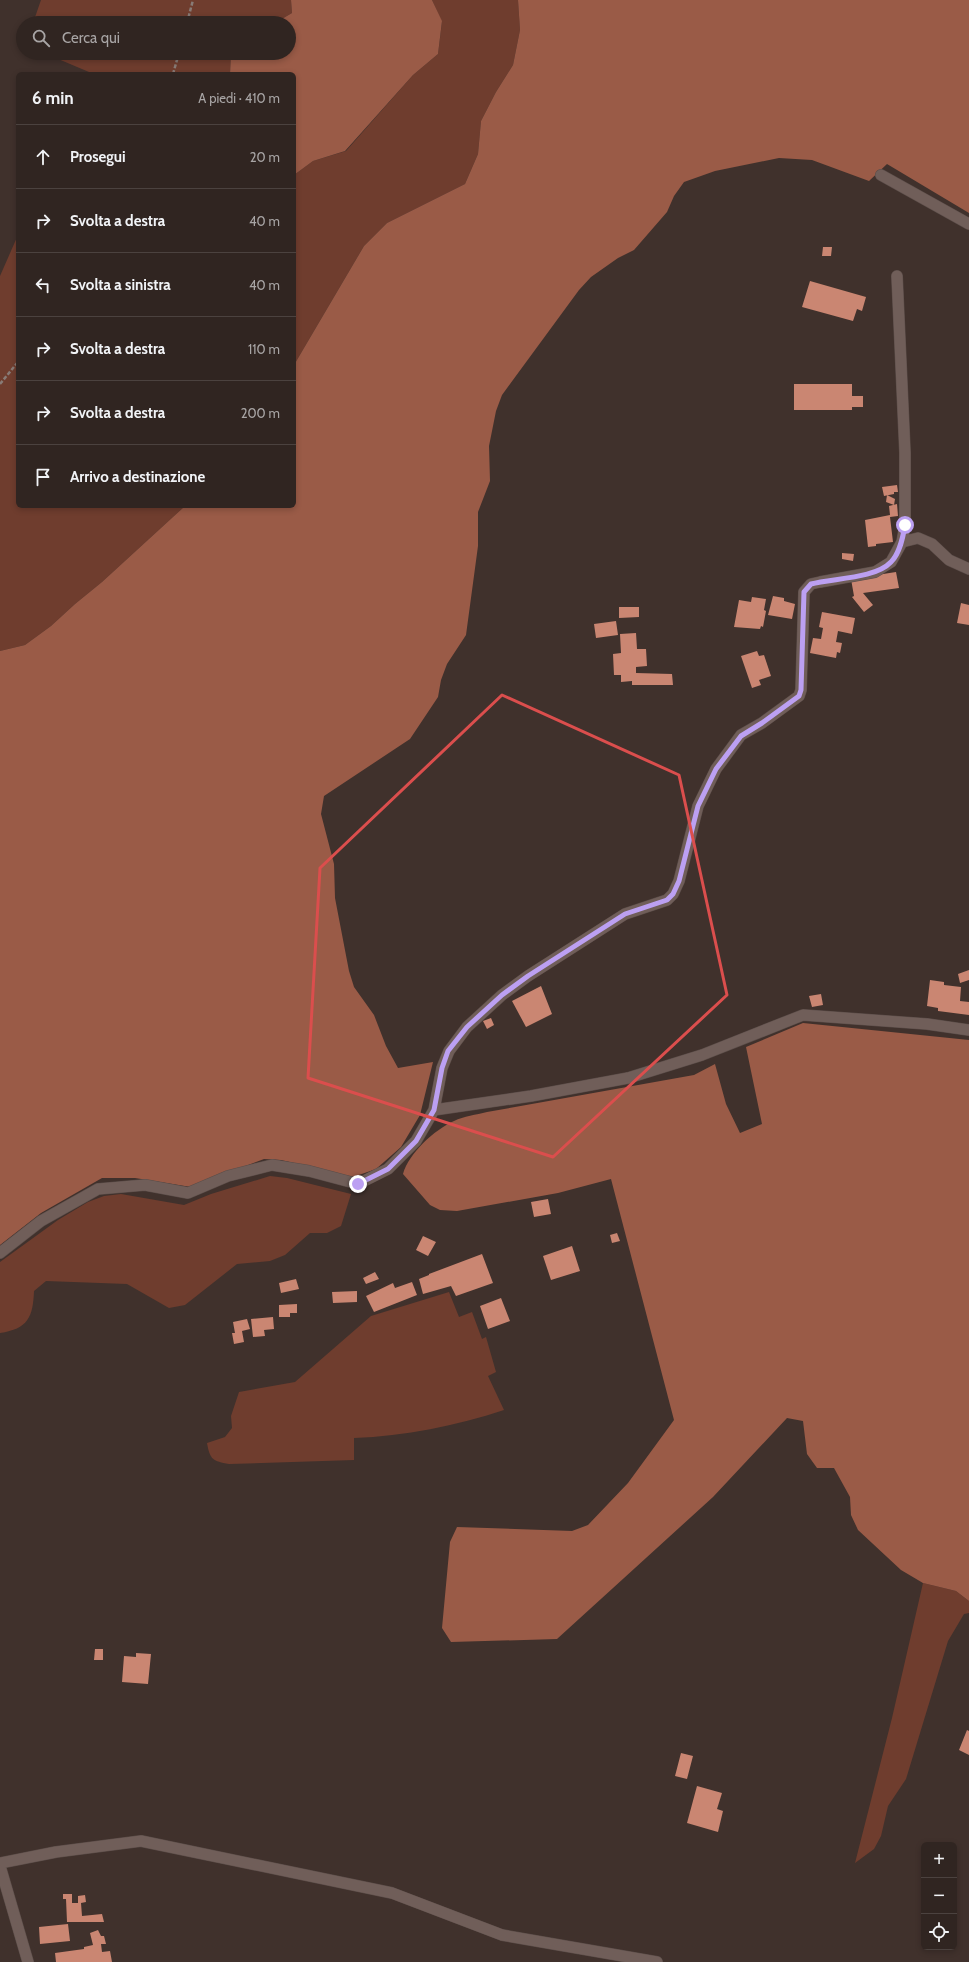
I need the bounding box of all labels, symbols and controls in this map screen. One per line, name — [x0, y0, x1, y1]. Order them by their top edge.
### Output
search box — [16, 16, 296, 60]
icon: search — [30, 27, 52, 49]
text: Cerca qui — [62, 29, 120, 47]
text: 6 min — [32, 88, 74, 108]
text: A piedi · 410 m — [198, 90, 280, 106]
icon: ahead — [32, 146, 54, 168]
text: Prosegui — [70, 148, 126, 166]
text: 20 m — [250, 149, 280, 165]
icon: right — [32, 210, 54, 232]
text: Svolta a destra — [70, 212, 165, 230]
text: 40 m — [249, 213, 280, 229]
icon: left — [32, 274, 54, 296]
text: Svolta a sinistra — [70, 276, 171, 294]
text: 40 m — [249, 277, 280, 293]
icon: right — [32, 338, 54, 360]
text: Svolta a destra — [70, 340, 165, 358]
text: 110 m — [248, 341, 280, 357]
icon: right — [32, 402, 54, 424]
text: Svolta a destra — [70, 404, 165, 422]
text: 200 m — [241, 405, 280, 421]
icon: arrive — [32, 466, 54, 488]
text: Arrivo a destinazione — [70, 468, 205, 486]
route start — [896, 516, 914, 534]
route end — [349, 1175, 367, 1193]
map controls — [921, 1842, 957, 1950]
button: + — [921, 1842, 957, 1878]
button: − — [921, 1878, 957, 1914]
button: locate — [921, 1914, 957, 1950]

